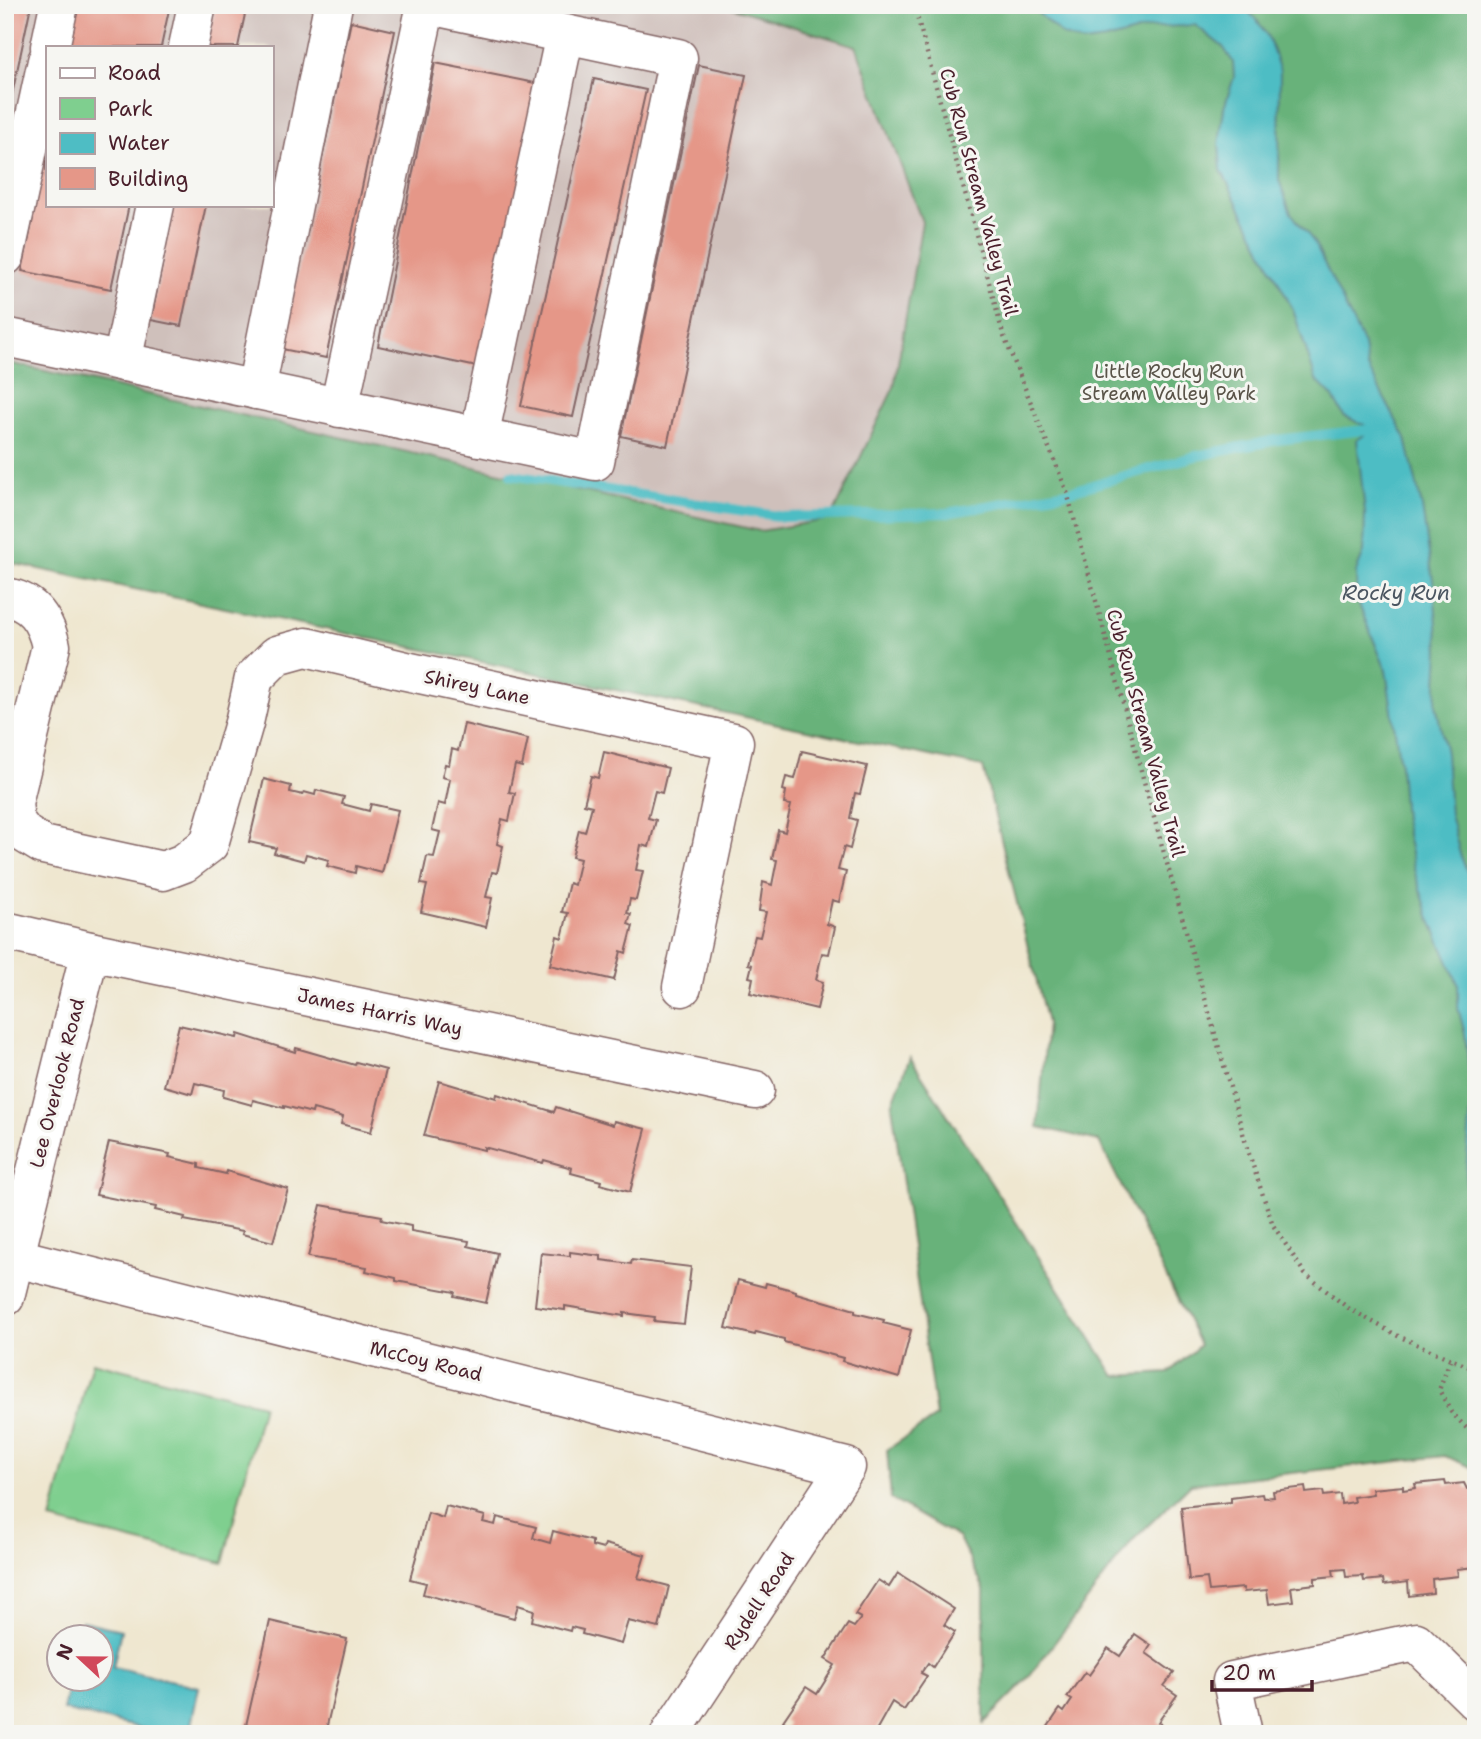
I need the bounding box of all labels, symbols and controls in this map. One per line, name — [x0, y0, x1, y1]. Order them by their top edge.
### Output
legend — [46, 46, 273, 206]
text: Road — [108, 59, 161, 87]
street label: Cub Run Stream Valley Trail — [934, 65, 1024, 319]
text: Park — [108, 95, 153, 123]
text: Water — [108, 129, 170, 157]
text: Building — [108, 165, 188, 193]
park label: Little Rocky Run Stream Valley Park — [1082, 359, 1256, 406]
water label: Rocky Run — [1342, 579, 1450, 607]
street label: Cub Run Stream Valley Trail — [1101, 606, 1191, 860]
street label: Shirey Lane — [422, 664, 532, 710]
street label: James Harris Way — [295, 982, 465, 1042]
street label: Lee Overlook Road — [24, 996, 90, 1170]
street label: McCoy Road — [367, 1335, 485, 1387]
street label: Rydell Road — [718, 1547, 800, 1655]
north arrow — [46, 1624, 116, 1694]
text: N — [50, 1640, 79, 1663]
scale bar — [1212, 1648, 1311, 1692]
text: 20 m — [1222, 1659, 1276, 1687]

